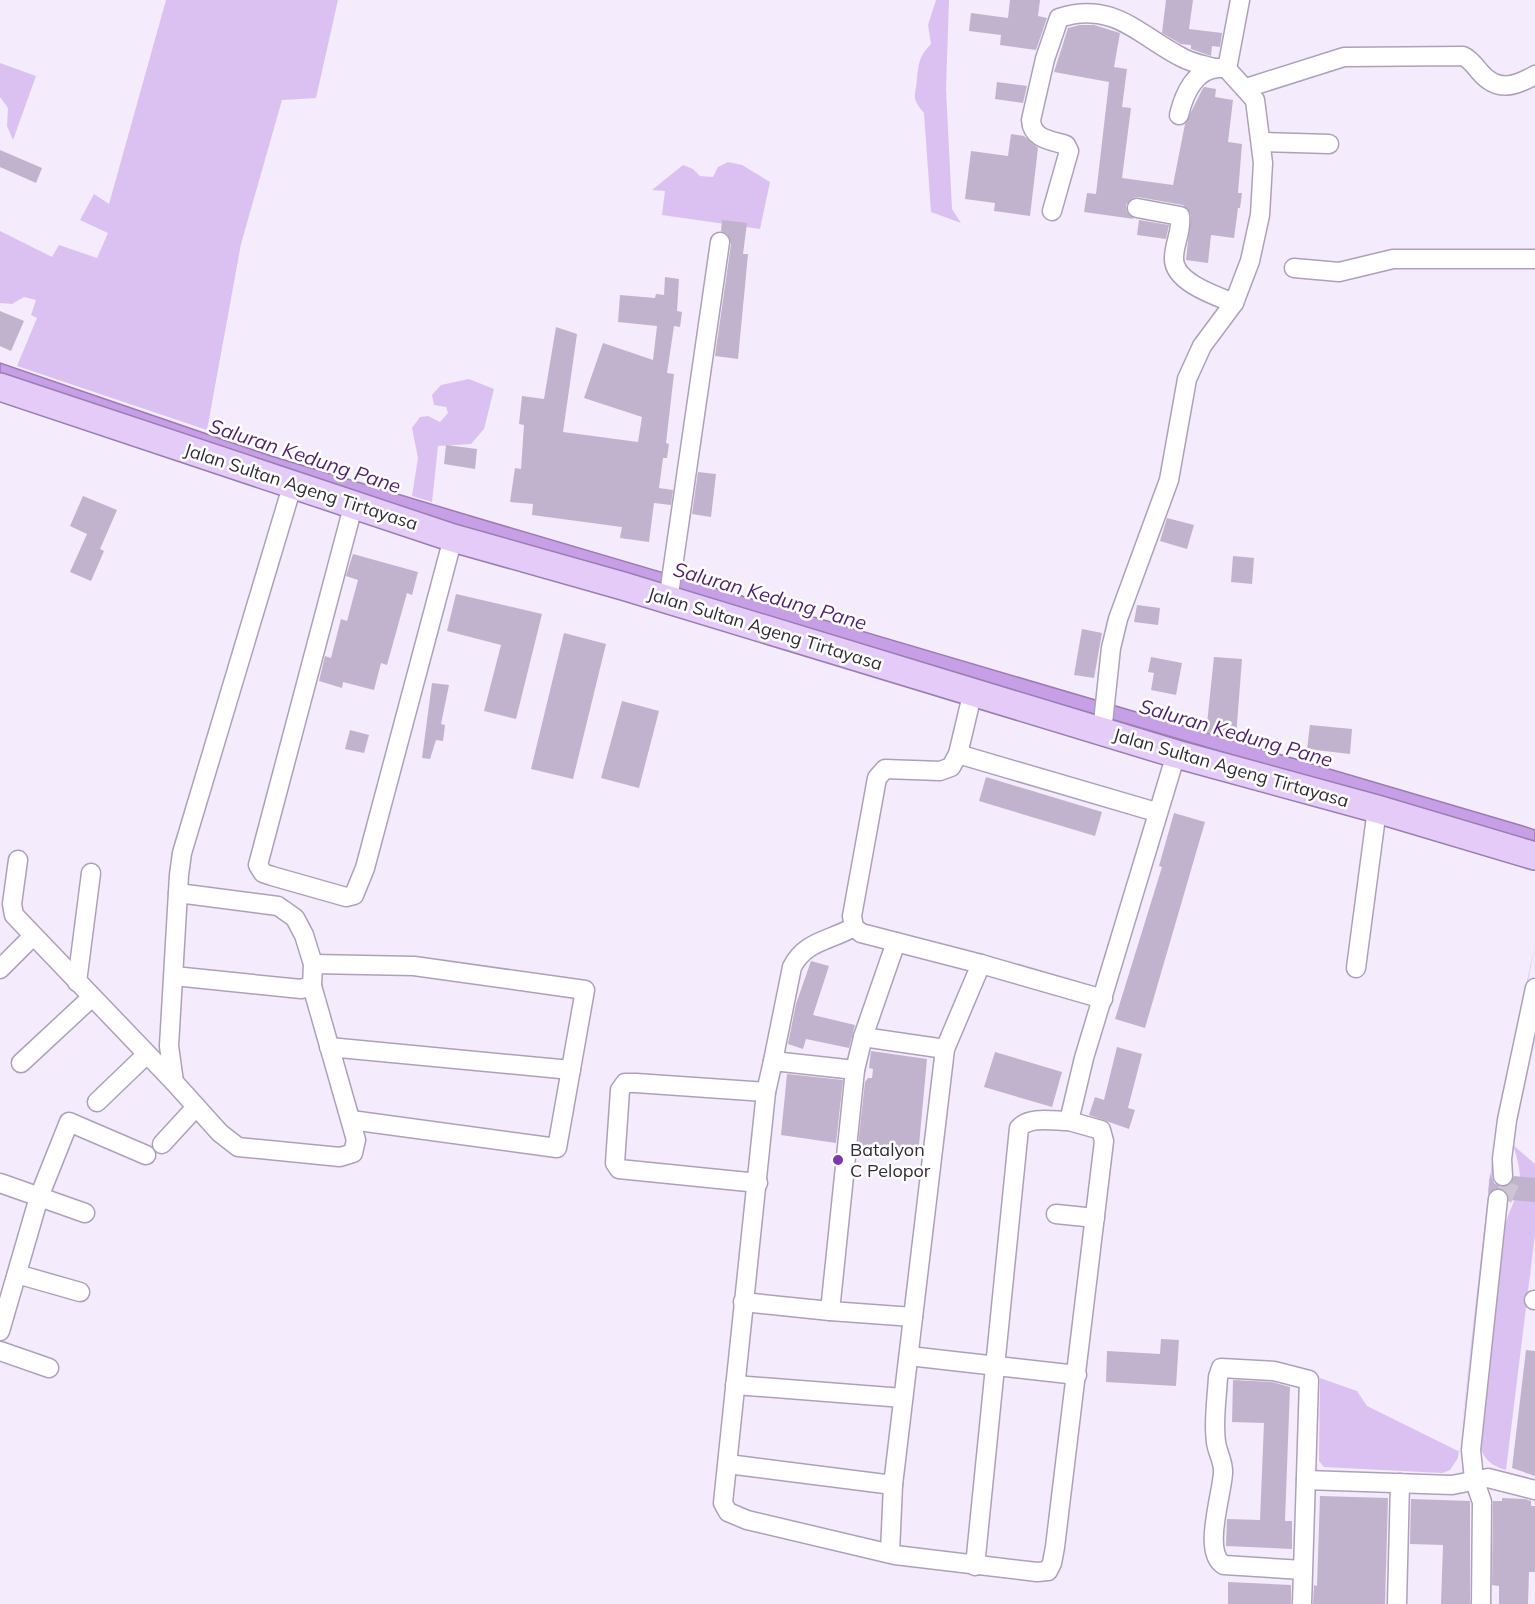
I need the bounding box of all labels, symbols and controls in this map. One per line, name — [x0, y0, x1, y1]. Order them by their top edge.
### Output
water label: Saluran Kedung Pane — [206, 413, 404, 498]
street label: Jalan Sultan Ageng Tirtayasa — [181, 438, 421, 535]
water label: Saluran Kedung Pane — [671, 556, 870, 635]
street label: Jalan Sultan Ageng Tirtayasa — [645, 582, 885, 675]
water label: Saluran Kedung Pane — [1137, 693, 1336, 772]
street label: Jalan Sultan Ageng Tirtayasa — [1111, 723, 1352, 812]
place label: Batalyon C Pelopor — [850, 1138, 931, 1182]
marker: Batalyon C Pelopor — [831, 1153, 845, 1167]

